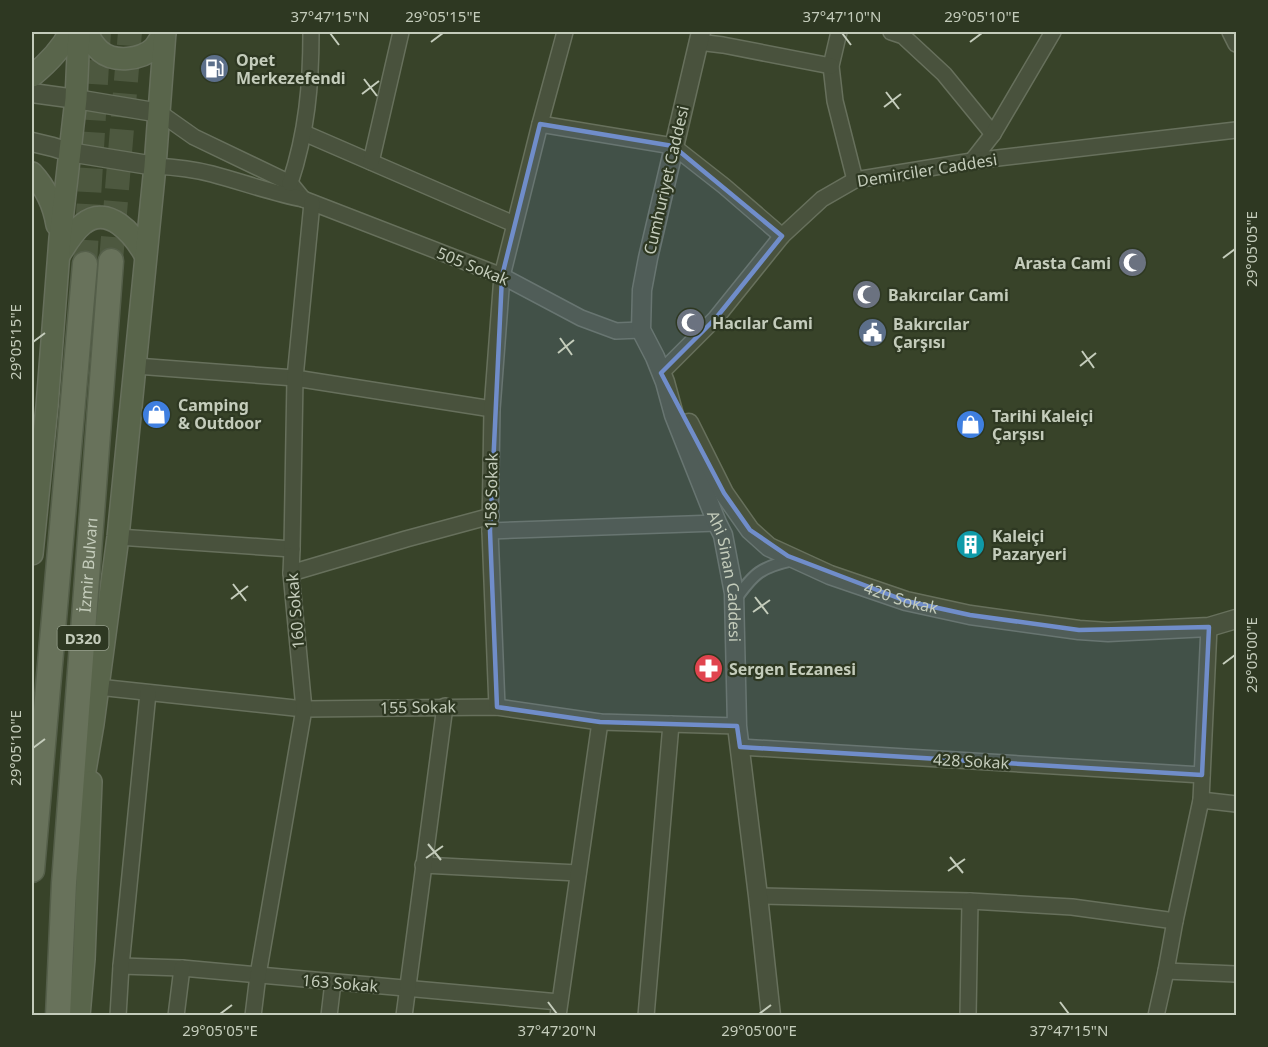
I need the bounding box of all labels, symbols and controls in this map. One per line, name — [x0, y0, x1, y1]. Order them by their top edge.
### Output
text: 37°47'15"N — [291, 6, 369, 26]
text: 29°05'15"E — [405, 6, 481, 26]
text: 37°47'10"N — [803, 6, 881, 26]
text: 29°05'10"E — [944, 6, 1020, 26]
place label: Opet Merkezefendi — [236, 49, 346, 89]
fuel station icon: Opet Merkezefendi — [199, 53, 231, 85]
street label: Cumhuriyet Caddesi — [638, 103, 694, 257]
street label: Demirciler Caddesi — [855, 148, 999, 192]
text: 29°05'05"E — [1241, 211, 1261, 287]
street label: 505 Sokak — [434, 242, 513, 291]
mosque icon: Arasta Cami — [1116, 247, 1148, 279]
place label: Arasta Cami — [1015, 252, 1111, 274]
mosque icon: Bakırcılar Cami — [851, 279, 883, 311]
place label: Bakırcılar Cami — [888, 284, 1009, 306]
text: 29°05'15"E — [5, 304, 25, 380]
mosque icon: Hacılar Cami — [675, 307, 707, 339]
place label: Hacılar Cami — [712, 312, 813, 334]
place label: Bakırcılar Çarşısı — [893, 313, 969, 353]
public building icon: Bakırcılar Çarşısı — [856, 317, 888, 349]
place label: Camping & Outdoor — [178, 394, 261, 434]
shop icon: Camping & Outdoor — [141, 398, 173, 430]
place label: Tarihi Kaleiçi Çarşısı — [992, 405, 1093, 445]
shop icon: Tarihi Kaleiçi Çarşısı — [955, 409, 987, 441]
street label: 158 Sokak — [479, 452, 503, 529]
street label: Ahi Sinan Caddesi — [702, 507, 746, 642]
street label: İzmir Bulvarı — [73, 517, 103, 613]
place label: Kaleiçi Pazaryeri — [992, 525, 1067, 565]
building icon: Kaleiçi Pazaryeri — [955, 529, 987, 561]
street label: 160 Sokak — [281, 572, 309, 650]
street label: 420 Sokak — [861, 577, 941, 619]
text: 29°05'00"E — [1241, 617, 1261, 693]
road number: D320 — [58, 626, 109, 650]
pharmacy icon: Sergen Eczanesi — [692, 653, 724, 685]
place label: Sergen Eczanesi — [729, 658, 856, 680]
street label: 155 Sokak — [380, 695, 457, 719]
text: 29°05'10"E — [5, 710, 25, 786]
street label: 428 Sokak — [932, 748, 1010, 774]
street label: 163 Sokak — [301, 969, 379, 997]
text: 29°05'05"E — [182, 1020, 258, 1040]
text: 37°47'20"N — [518, 1020, 596, 1040]
text: 29°05'00"E — [721, 1020, 797, 1040]
text: 37°47'15"N — [1030, 1020, 1108, 1040]

